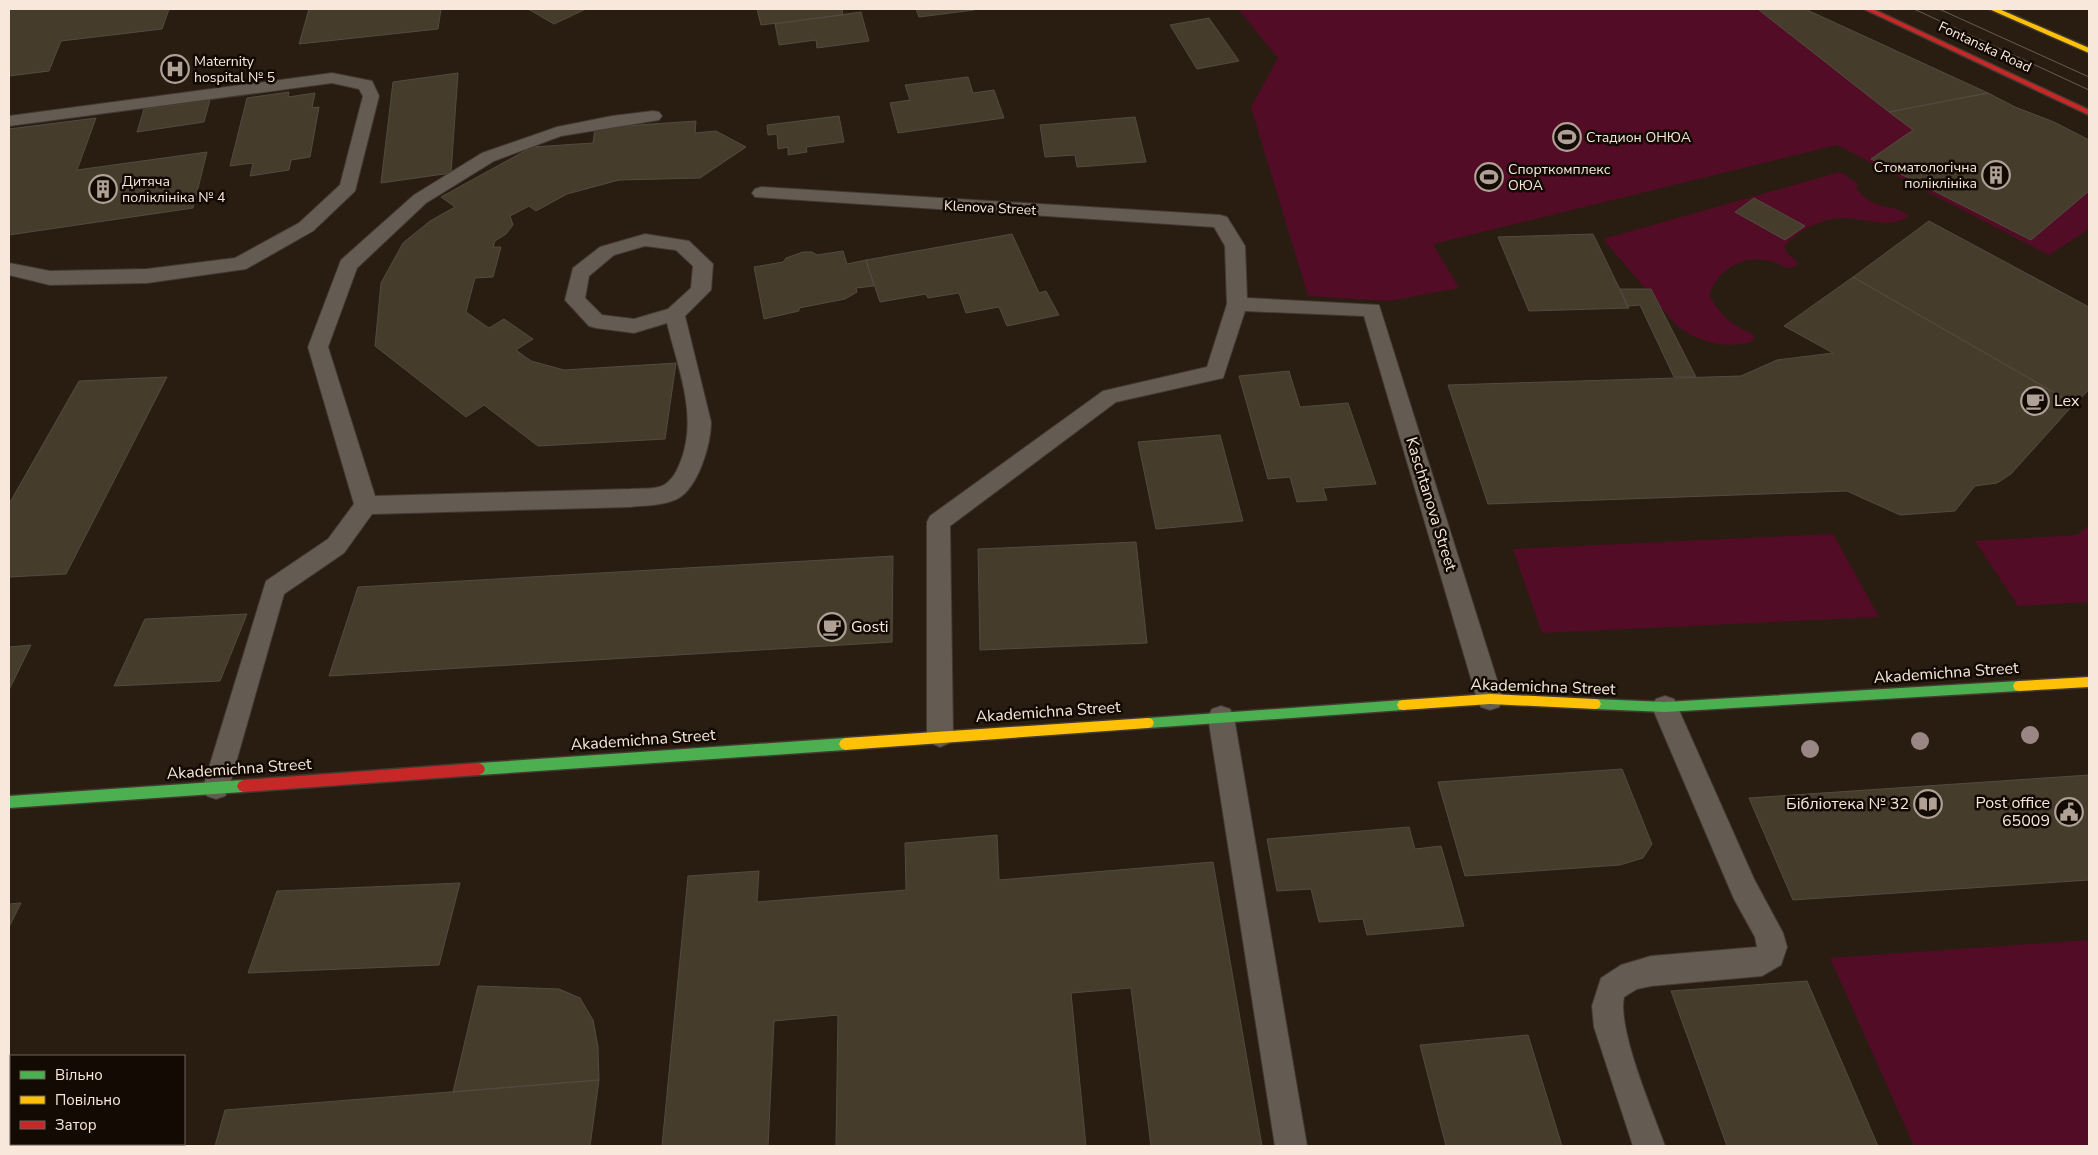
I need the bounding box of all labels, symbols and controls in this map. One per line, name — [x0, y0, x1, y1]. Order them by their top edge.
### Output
street label: Fontanska Road — [1935, 17, 2035, 77]
place label: Maternity hospital № 5 — [194, 52, 275, 87]
hospital icon: Maternity hospital № 5 — [160, 54, 190, 84]
sports icon: Стадион ОНЮА — [1552, 122, 1582, 152]
place label: Стадион ОНЮА — [1586, 128, 1691, 147]
place label: Стоматологічна поліклініка — [1874, 158, 1977, 193]
place label: Спорткомплекс ОЮА — [1508, 160, 1611, 195]
building icon: Стоматологічна поліклініка — [1981, 160, 2011, 190]
sports icon: Спорткомплекс ОЮА — [1474, 162, 1504, 192]
place label: Дитяча поліклініка № 4 — [122, 172, 225, 207]
building icon: Дитяча поліклініка № 4 — [88, 174, 118, 204]
street label: Klenova Street — [943, 196, 1037, 220]
cafe icon: Lex — [2020, 386, 2050, 416]
place label: Lex — [2054, 390, 2080, 412]
street label: Kaschtanova Street — [1400, 434, 1462, 574]
cafe icon: Gosti — [817, 612, 847, 642]
place label: Gosti — [851, 616, 888, 638]
street label: Akademichna Street — [1873, 657, 2020, 689]
street label: Akademichna Street — [1470, 673, 1616, 701]
street label: Akademichna Street — [975, 696, 1122, 728]
street label: Akademichna Street — [570, 724, 717, 756]
street label: Akademichna Street — [166, 753, 313, 785]
library icon: Бібліотека № 32 — [1913, 789, 1943, 819]
place label: Post office 65009 — [1975, 792, 2050, 832]
place label: Бібліотека № 32 — [1786, 793, 1909, 815]
public building icon: Post office 65009 — [2054, 797, 2084, 827]
legend — [10, 1055, 185, 1145]
text: Вільно — [55, 1065, 103, 1085]
text: Повільно — [55, 1090, 121, 1110]
text: Затор — [55, 1115, 97, 1135]

